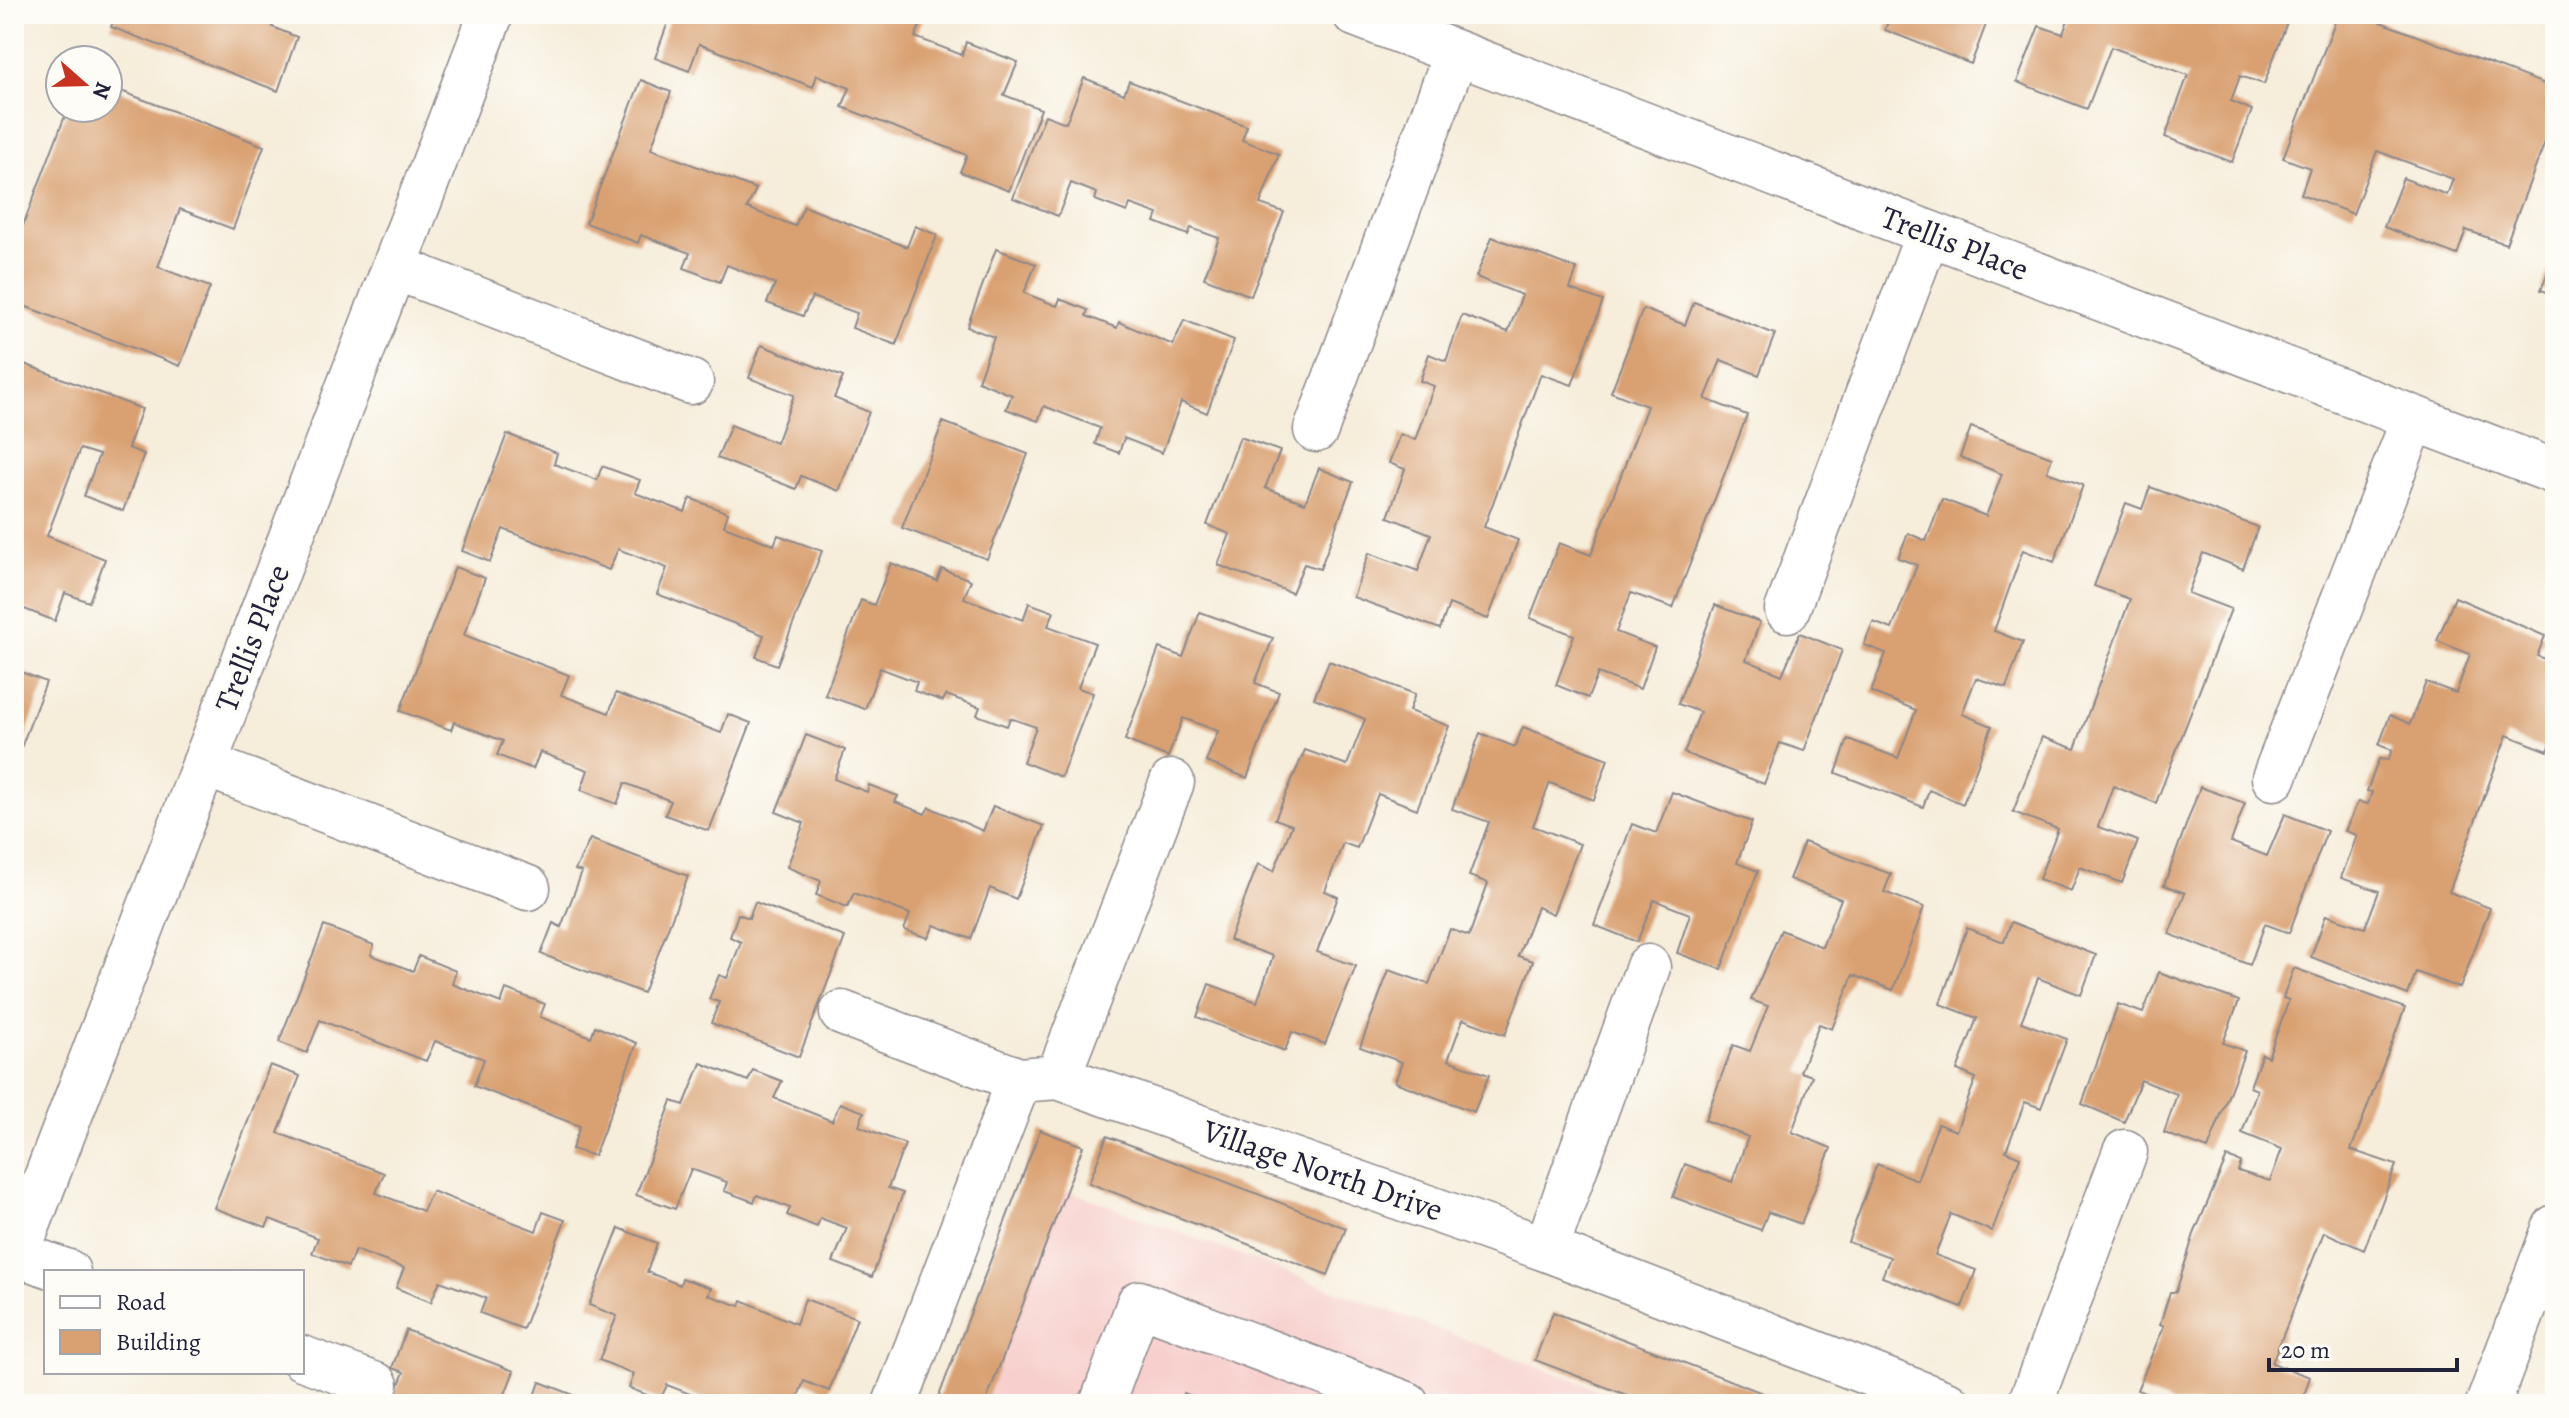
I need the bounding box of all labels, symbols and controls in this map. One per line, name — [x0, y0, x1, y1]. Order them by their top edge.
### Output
north arrow — [44, 44, 124, 124]
text: N — [85, 78, 119, 103]
street label: Trellis Place — [1875, 195, 2035, 291]
street label: Trellis Place — [204, 558, 300, 718]
street label: Village North Drive — [1196, 1108, 1449, 1232]
legend — [44, 1270, 304, 1374]
text: Road — [116, 1286, 166, 1318]
scale bar — [2269, 1322, 2457, 1372]
text: Building — [116, 1326, 201, 1358]
text: 20 m — [2281, 1334, 2330, 1366]

